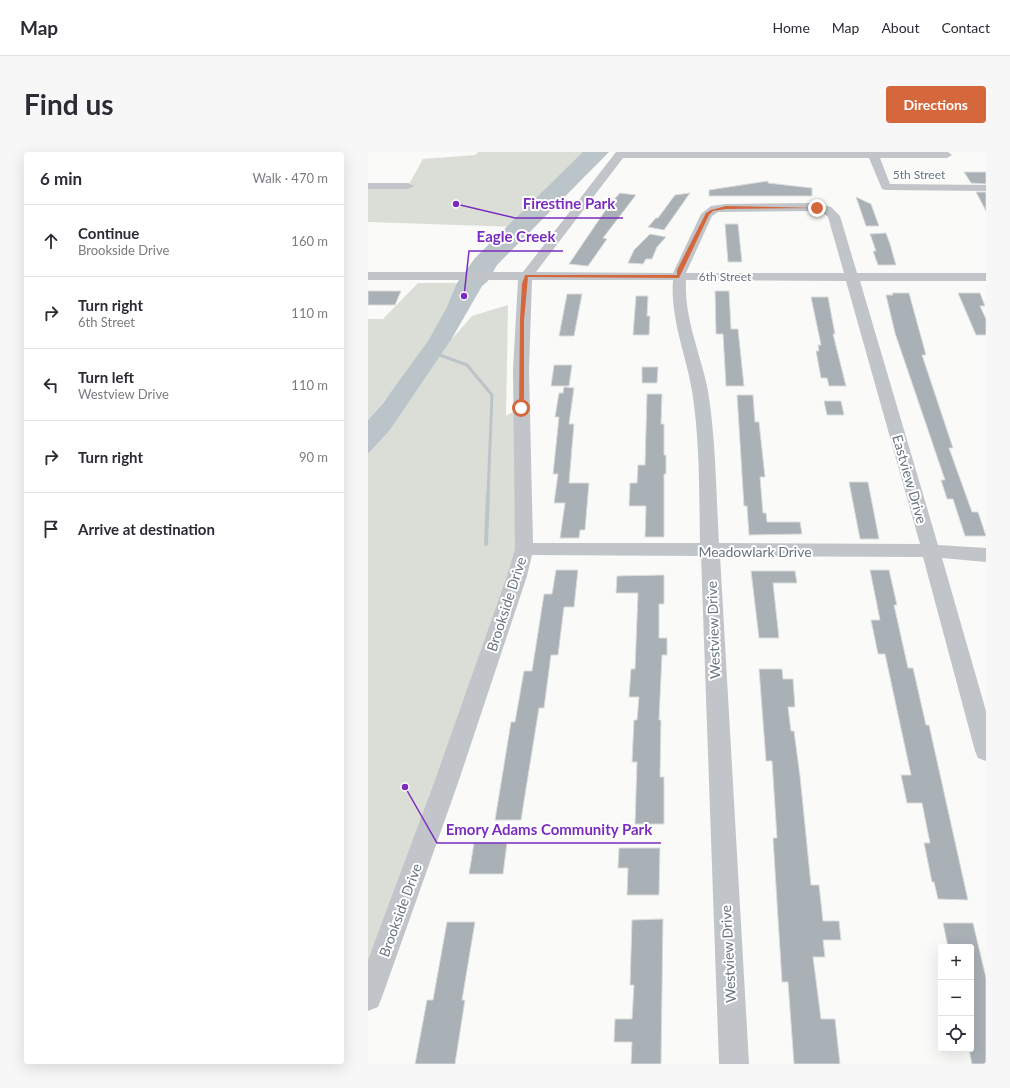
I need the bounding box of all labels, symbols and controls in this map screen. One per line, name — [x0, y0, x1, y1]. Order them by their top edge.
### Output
text: Map — [20, 16, 58, 39]
text: Home — [772, 19, 810, 36]
text: Map — [832, 19, 859, 36]
text: About — [881, 19, 919, 36]
text: Contact — [941, 19, 990, 36]
button: Directions — [886, 86, 986, 123]
text: Find us — [24, 87, 114, 121]
street label: 5th Street — [893, 167, 946, 182]
text: 6 min — [40, 168, 82, 189]
text: Walk · 470 m — [252, 170, 328, 186]
callout: Firestine Park — [515, 191, 623, 218]
text: Firestine Park — [523, 194, 616, 212]
route end — [808, 199, 826, 217]
text: Continue — [78, 224, 139, 242]
callout: Eagle Creek — [469, 224, 563, 251]
text: Eagle Creek — [477, 227, 556, 245]
icon: ahead — [40, 230, 62, 252]
text: 160 m — [291, 233, 328, 249]
text: Brookside Drive — [78, 242, 169, 258]
street label: 6th Street — [699, 269, 752, 284]
text: Turn right — [78, 296, 143, 314]
icon: right — [40, 302, 62, 324]
text: 110 m — [291, 305, 328, 321]
text: 6th Street — [78, 314, 135, 330]
text: Turn left — [78, 368, 134, 386]
icon: left — [40, 374, 62, 396]
text: 110 m — [291, 377, 328, 393]
text: Westview Drive — [78, 386, 169, 402]
route start — [512, 399, 530, 417]
street label: Eastview Drive — [889, 433, 931, 525]
icon: right — [40, 446, 62, 468]
text: Turn right — [78, 448, 143, 466]
text: 90 m — [299, 449, 328, 465]
icon: arrive — [40, 518, 62, 540]
text: Arrive at destination — [78, 520, 215, 538]
street label: Meadowlark Drive — [698, 543, 812, 560]
street label: Brookside Drive — [483, 555, 529, 653]
street label: Westview Drive — [703, 581, 723, 679]
callout: Emory Adams Community Park — [437, 816, 661, 843]
text: Emory Adams Community Park — [446, 820, 653, 838]
street label: Brookside Drive — [375, 861, 425, 959]
street label: Westview Drive — [717, 905, 739, 1003]
map controls — [938, 944, 974, 1052]
button: + — [938, 944, 974, 980]
button: − — [938, 980, 974, 1016]
button: locate — [938, 1016, 974, 1052]

